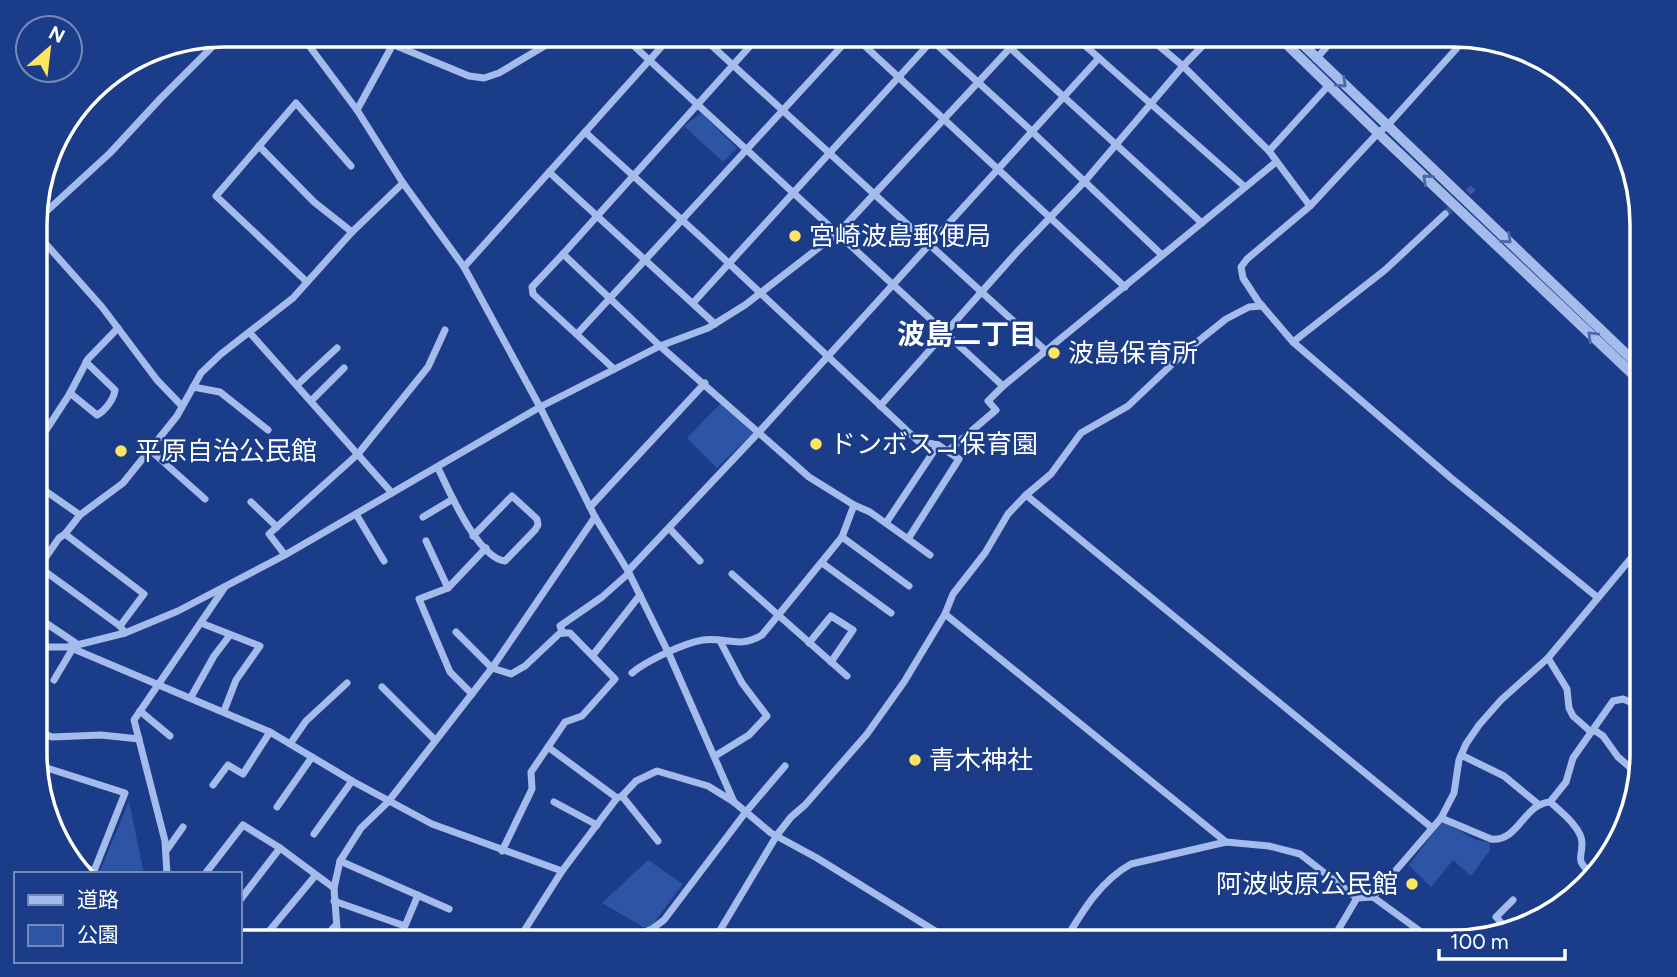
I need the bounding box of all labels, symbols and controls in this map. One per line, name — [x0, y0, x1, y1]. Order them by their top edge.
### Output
north arrow — [14, 14, 84, 84]
text: N — [45, 21, 69, 48]
one-way arrow — [1334, 75, 1347, 87]
one-way arrow — [1422, 175, 1435, 187]
place label: 宮崎波島郵便局 — [809, 220, 991, 252]
marker: 宮崎波島郵便局 — [787, 228, 803, 244]
one-way arrow — [1499, 231, 1512, 244]
district label: 波島二丁目 — [897, 317, 1037, 351]
one-way arrow — [1587, 331, 1600, 344]
place label: 波島保育所 — [1068, 337, 1198, 369]
marker: 波島保育所 — [1046, 345, 1062, 361]
place label: ドンボスコ保育園 — [830, 428, 1038, 460]
place label: 平原自治公民館 — [135, 435, 317, 467]
marker: ドンボスコ保育園 — [808, 436, 824, 452]
marker: 平原自治公民館 — [113, 443, 129, 459]
place label: 青木神社 — [929, 744, 1033, 776]
marker: 青木神社 — [907, 752, 923, 768]
place label: 阿波岐原公民館 — [1216, 868, 1398, 900]
legend — [14, 872, 242, 963]
marker: 阿波岐原公民館 — [1404, 876, 1420, 892]
text: 道路 — [77, 887, 119, 912]
scale bar — [1439, 918, 1565, 962]
text: 公園 — [77, 922, 119, 947]
text: 100 m — [1450, 929, 1509, 954]

